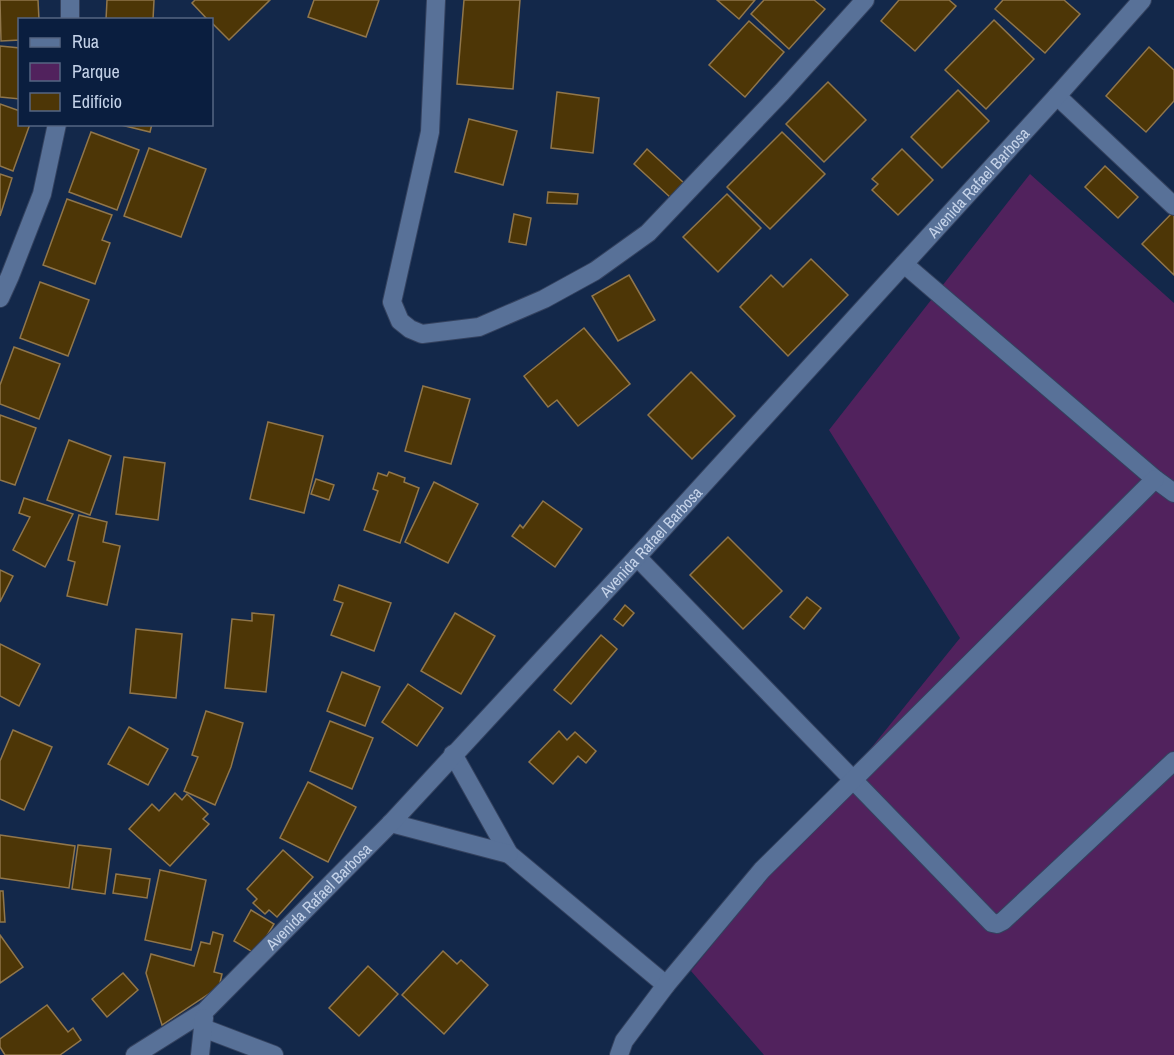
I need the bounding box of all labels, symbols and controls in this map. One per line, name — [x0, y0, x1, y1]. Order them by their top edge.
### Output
legend — [18, 18, 213, 126]
text: Rua — [72, 29, 99, 54]
text: Parque — [72, 59, 120, 84]
text: Edifício — [72, 89, 122, 114]
street label: Avenida Rafael Barbosa — [921, 122, 1035, 243]
street label: Avenida Rafael Barbosa — [594, 481, 707, 602]
street label: Avenida Rafael Barbosa — [260, 838, 377, 955]

